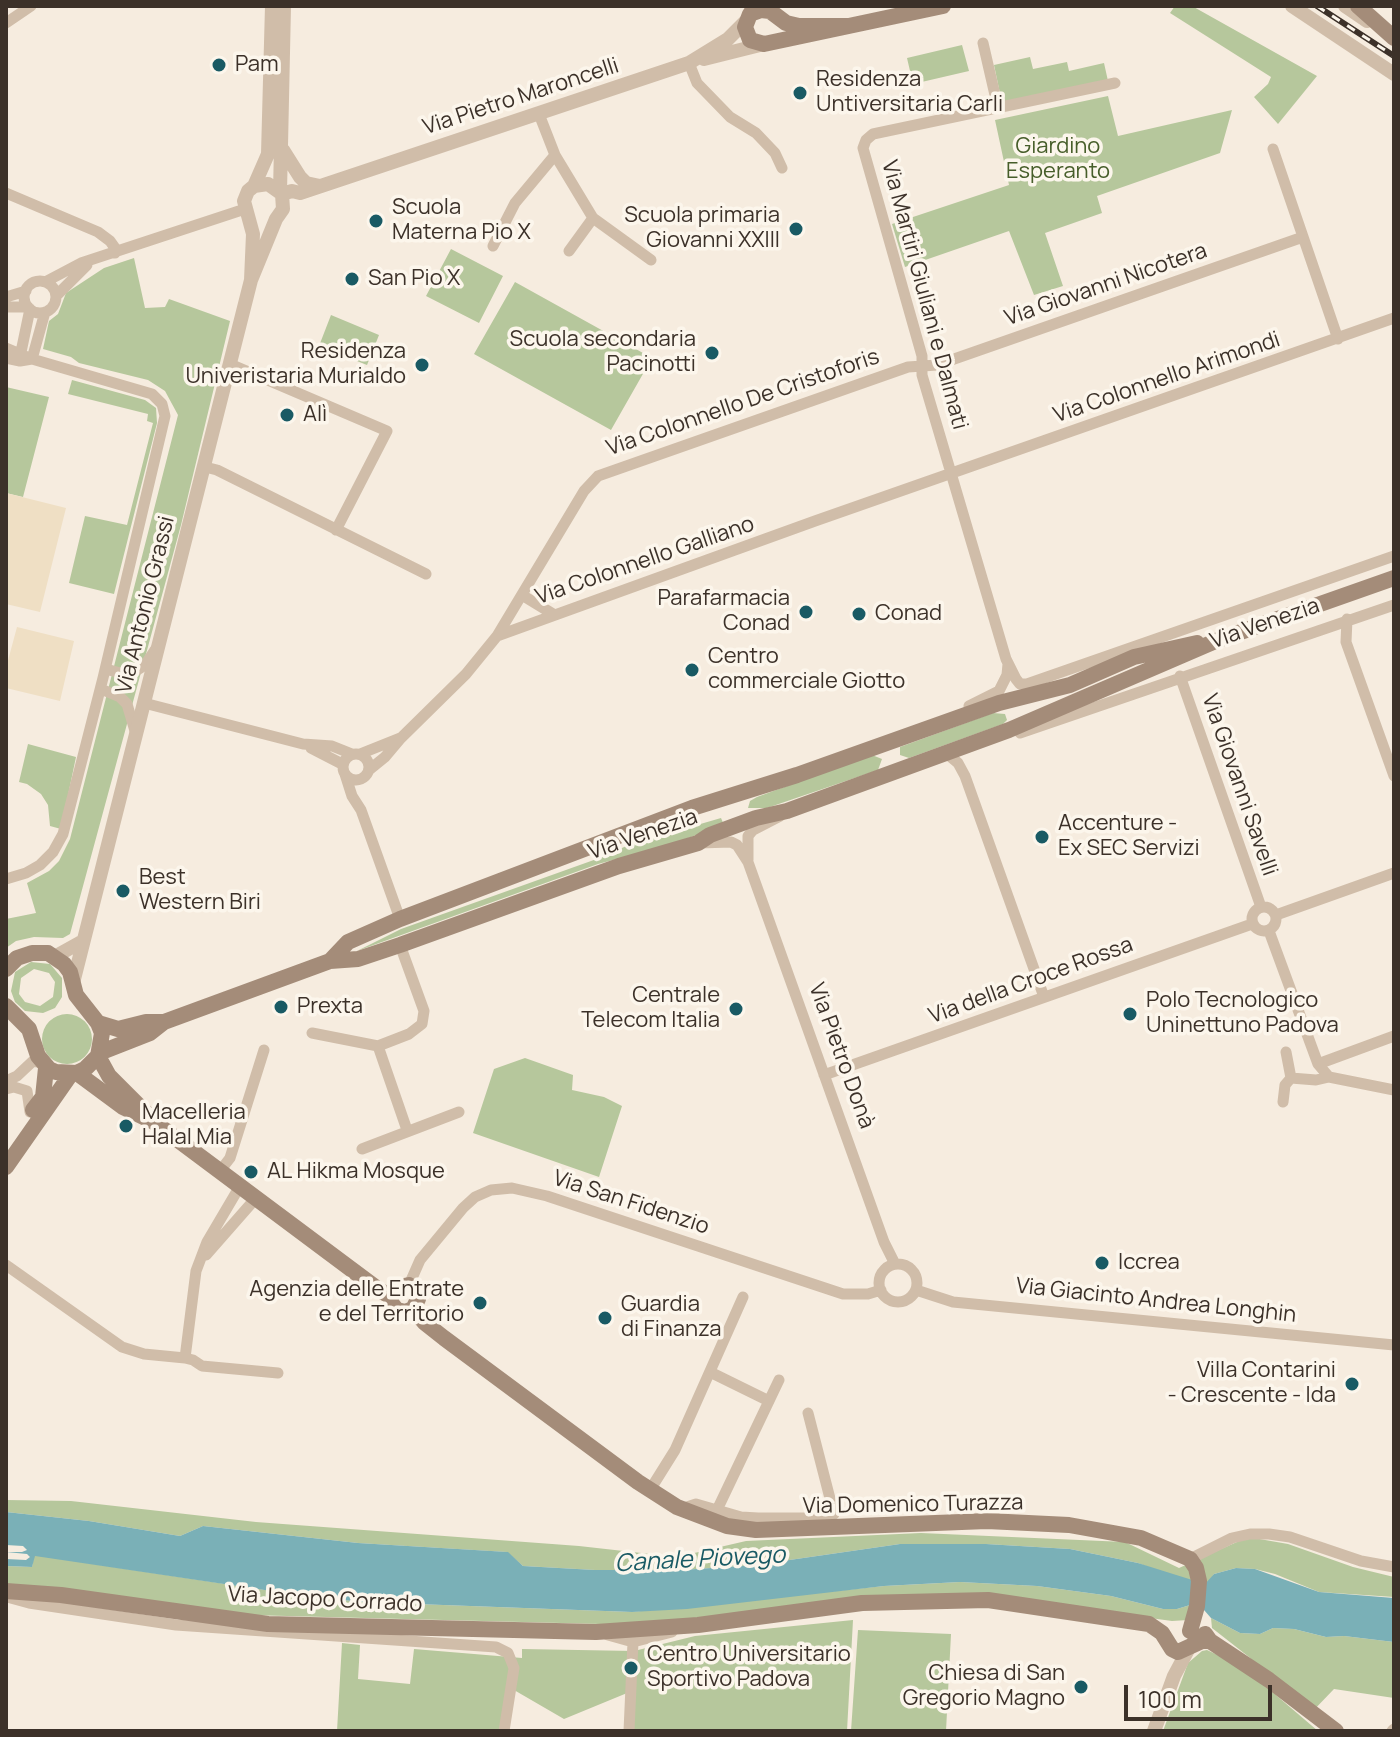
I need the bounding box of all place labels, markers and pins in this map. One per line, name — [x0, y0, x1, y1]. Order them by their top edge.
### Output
place label: Pam — [235, 52, 279, 78]
marker: Pam — [210, 56, 228, 74]
place label: Residenza Untiversitaria Carli — [816, 67, 1003, 118]
marker: Residenza Untiversitaria Carli — [791, 84, 809, 102]
place label: Scuola Materna Pio X — [392, 195, 531, 246]
place label: Scuola primaria Giovanni XXIII — [624, 203, 780, 254]
marker: Scuola Materna Pio X — [367, 212, 385, 230]
marker: Scuola primaria Giovanni XXIII — [787, 220, 805, 238]
place label: San Pio X — [368, 266, 460, 292]
marker: San Pio X — [343, 270, 361, 288]
place label: Scuola secondaria Pacinotti — [510, 327, 696, 378]
place label: Residenza Univeristaria Murialdo — [185, 339, 406, 390]
marker: Scuola secondaria Pacinotti — [703, 344, 721, 362]
marker: Residenza Univeristaria Murialdo — [413, 356, 431, 374]
place label: Alì — [303, 402, 327, 428]
marker: Alì — [278, 406, 296, 424]
place label: Parafarmacia Conad — [658, 586, 790, 638]
place label: Conad — [875, 601, 942, 627]
marker: Parafarmacia Conad — [797, 603, 815, 621]
marker: Conad — [850, 605, 868, 623]
place label: Centro commerciale Giotto — [708, 644, 905, 696]
marker: Centro commerciale Giotto — [683, 661, 701, 679]
place label: Accenture - Ex SEC Servizi — [1058, 811, 1200, 862]
marker: Accenture - Ex SEC Servizi — [1033, 828, 1051, 846]
place label: Best Western Biri — [139, 865, 261, 916]
marker: Best Western Biri — [114, 882, 132, 900]
place label: Centrale Telecom Italia — [581, 983, 720, 1034]
place label: Polo Tecnologico Uninettuno Padova — [1146, 988, 1339, 1040]
place label: Prexta — [297, 994, 363, 1020]
marker: Prexta — [272, 998, 290, 1016]
marker: Centrale Telecom Italia — [727, 1000, 745, 1018]
marker: Polo Tecnologico Uninettuno Padova — [1121, 1005, 1139, 1023]
place label: Macelleria Halal Mia — [142, 1100, 246, 1152]
marker: Macelleria Halal Mia — [117, 1117, 135, 1135]
place label: AL Hikma Mosque — [267, 1159, 445, 1185]
marker: AL Hikma Mosque — [242, 1163, 260, 1181]
place label: Iccrea — [1118, 1250, 1180, 1276]
marker: Iccrea — [1093, 1254, 1111, 1272]
place label: Agenzia delle Entrate e del Territorio — [249, 1277, 464, 1328]
place label: Guardia di Finanza — [621, 1292, 721, 1344]
marker: Agenzia delle Entrate e del Territorio — [471, 1294, 489, 1312]
marker: Guardia di Finanza — [596, 1309, 614, 1327]
place label: Villa Contarini - Crescente - Ida — [1167, 1358, 1336, 1410]
marker: Villa Contarini - Crescente - Ida — [1343, 1375, 1361, 1393]
place label: Centro Universitario Sportivo Padova — [647, 1642, 851, 1694]
marker: Centro Universitario Sportivo Padova — [622, 1659, 640, 1677]
place label: Chiesa di San Gregorio Magno — [903, 1661, 1065, 1712]
marker: Chiesa di San Gregorio Magno — [1072, 1678, 1090, 1696]

